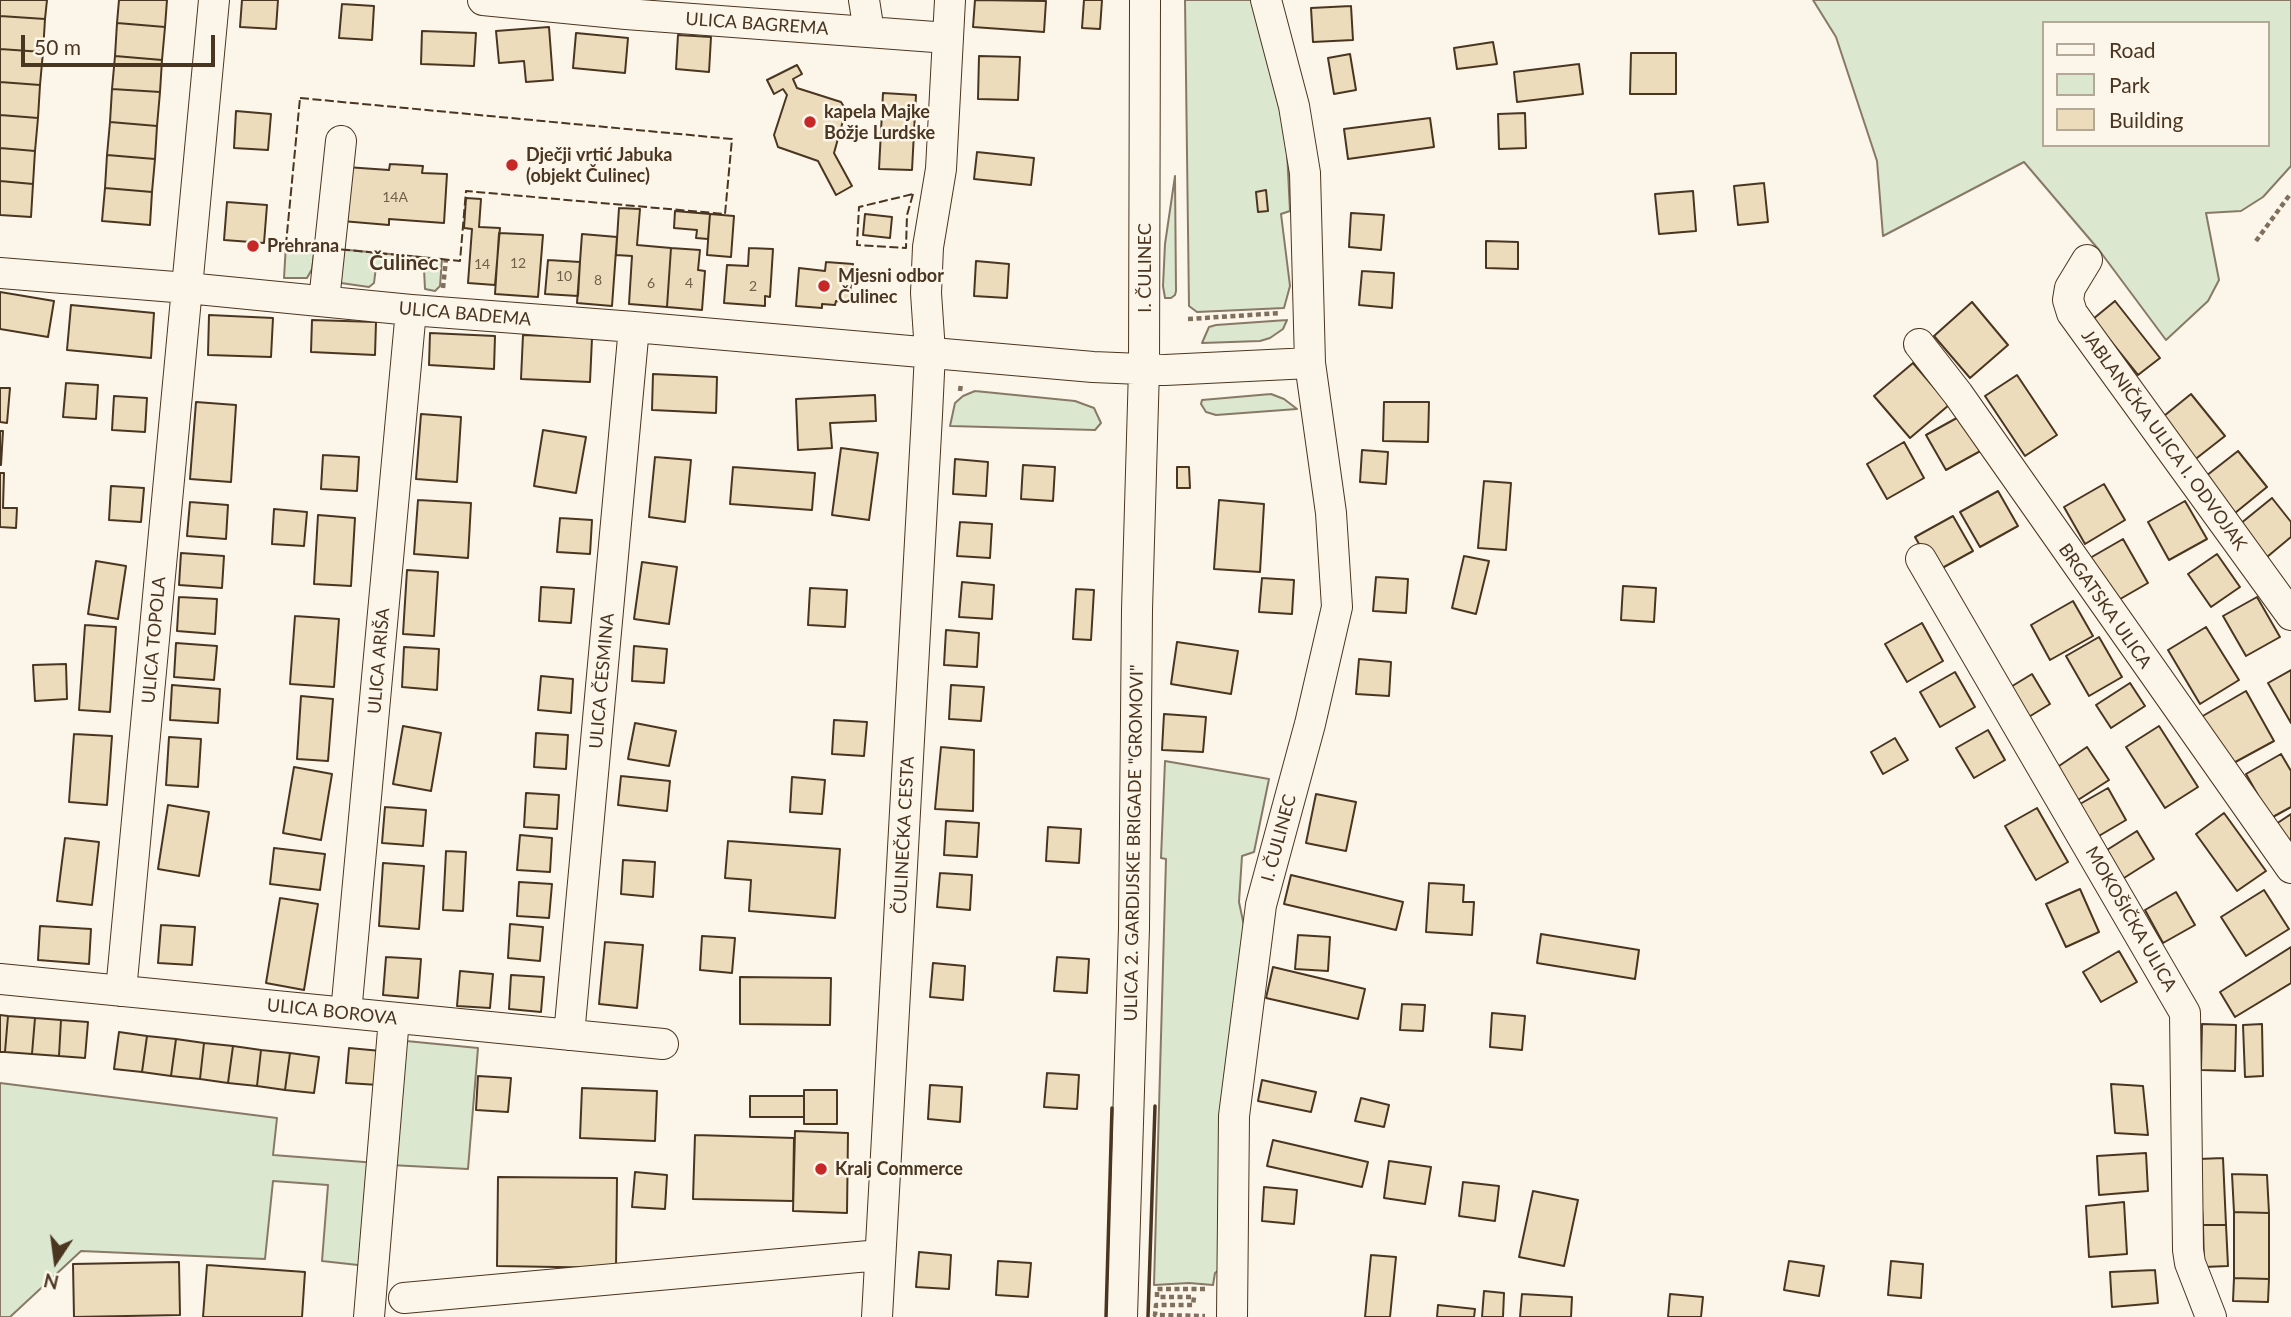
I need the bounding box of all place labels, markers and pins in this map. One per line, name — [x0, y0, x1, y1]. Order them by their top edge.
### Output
place label: kapela Majke Božje Lurdske — [824, 101, 935, 144]
marker: kapela Majke Božje Lurdske — [802, 114, 818, 130]
place label: Dječji vrtić Jabuka (objekt Čulinec) — [526, 144, 672, 186]
marker: Dječji vrtić Jabuka (objekt Čulinec) — [504, 157, 520, 173]
place label: Prehrana — [267, 235, 339, 257]
marker: Prehrana — [245, 238, 261, 254]
place label: Mjesni odbor Čulinec — [838, 265, 944, 308]
marker: Mjesni odbor Čulinec — [816, 278, 832, 294]
place label: Kralj Commerce — [835, 1158, 963, 1180]
marker: Kralj Commerce — [813, 1161, 829, 1177]

